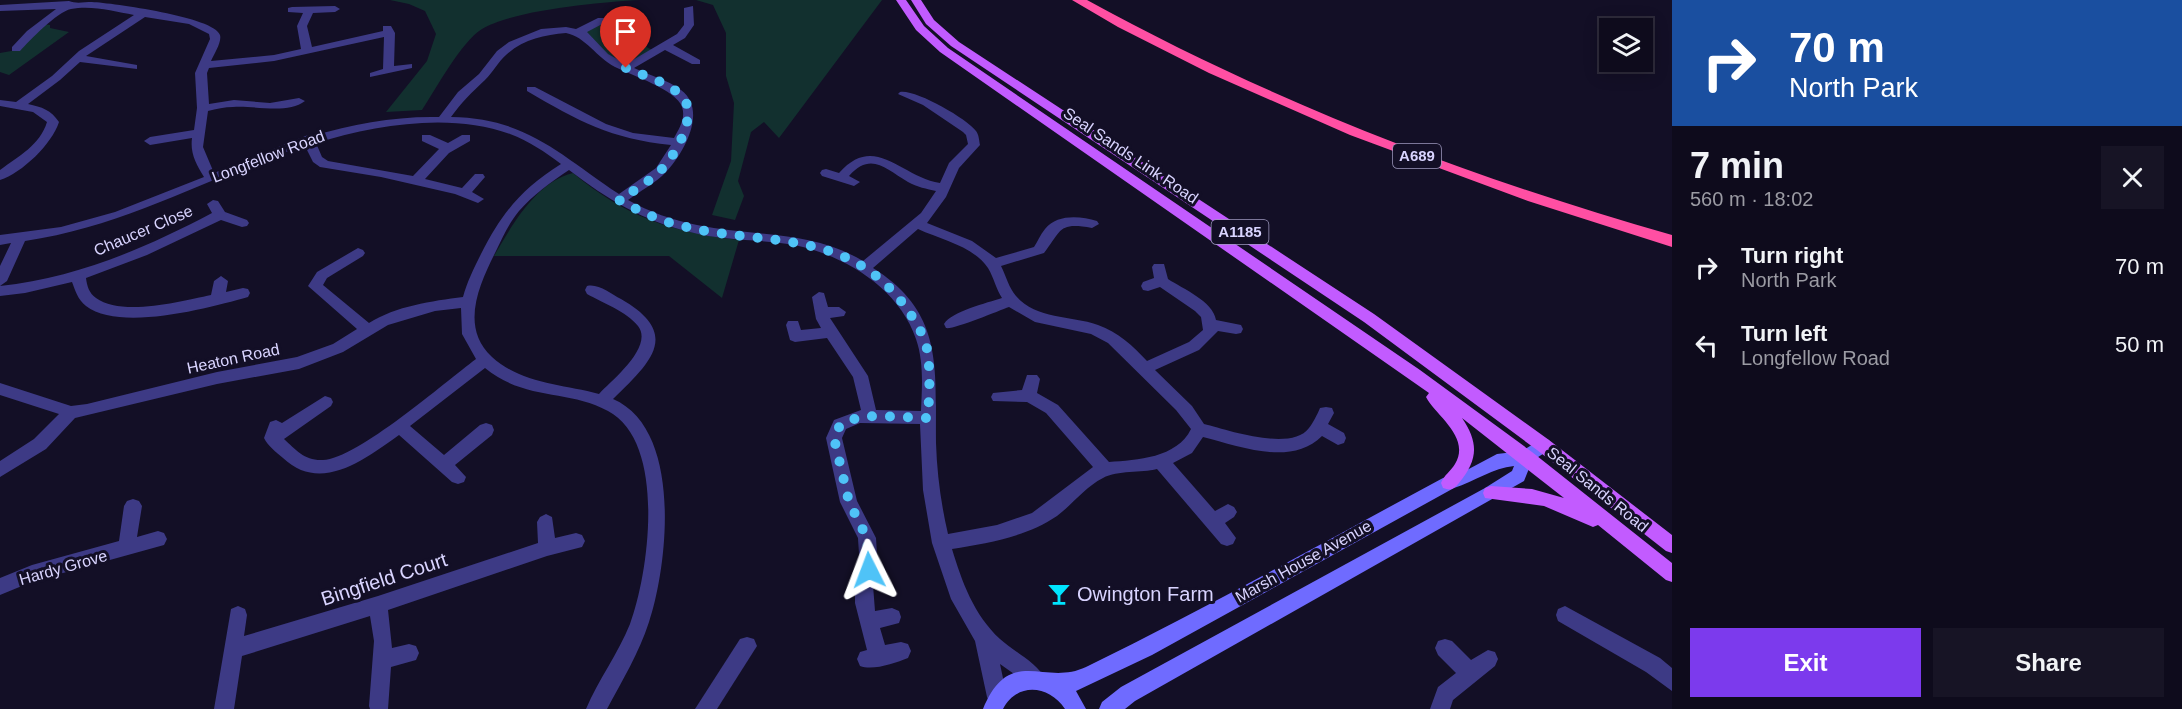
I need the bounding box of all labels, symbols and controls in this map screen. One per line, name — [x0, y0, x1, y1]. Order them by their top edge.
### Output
pin — [600, 6, 651, 68]
icon: arrive — [609, 15, 642, 48]
map controls — [1599, 18, 1653, 72]
button: layers — [1599, 18, 1653, 72]
icon: right — [1690, 24, 1768, 102]
text: 70 m — [1789, 24, 1885, 71]
text: North Park — [1789, 73, 1918, 103]
street label: Seal Sands Link Road — [1060, 104, 1201, 207]
street label: Longfellow Road — [209, 127, 327, 186]
road number: A689 — [1393, 144, 1441, 168]
text: 7 min — [1690, 145, 1784, 186]
button: close — [2101, 146, 2164, 209]
text: 560 m · 18:02 — [1690, 188, 1813, 210]
street label: Chaucer Close — [91, 202, 195, 259]
road number: A1185 — [1212, 220, 1268, 244]
text: Turn right — [1741, 243, 1843, 268]
icon: right — [1690, 251, 1723, 284]
text: 70 m — [2115, 254, 2164, 279]
text: North Park — [1741, 269, 1837, 291]
text: Turn left — [1741, 321, 1827, 346]
icon: left — [1690, 329, 1723, 362]
text: 50 m — [2115, 332, 2164, 357]
street label: Heaton Road — [185, 340, 281, 377]
text: Longfellow Road — [1741, 347, 1890, 369]
street label: Seal Sands Road — [1544, 444, 1651, 535]
street label: Marsh House Avenue — [1232, 517, 1374, 606]
position arrow — [837, 538, 901, 602]
street label: Hardy Grove — [17, 547, 109, 588]
street label: Bingfield Court — [318, 548, 450, 610]
bar icon: Owington Farm — [1046, 581, 1072, 607]
place label: Owington Farm — [1077, 583, 1214, 605]
button: Exit — [1690, 628, 1921, 697]
button: Share — [1933, 628, 2164, 697]

